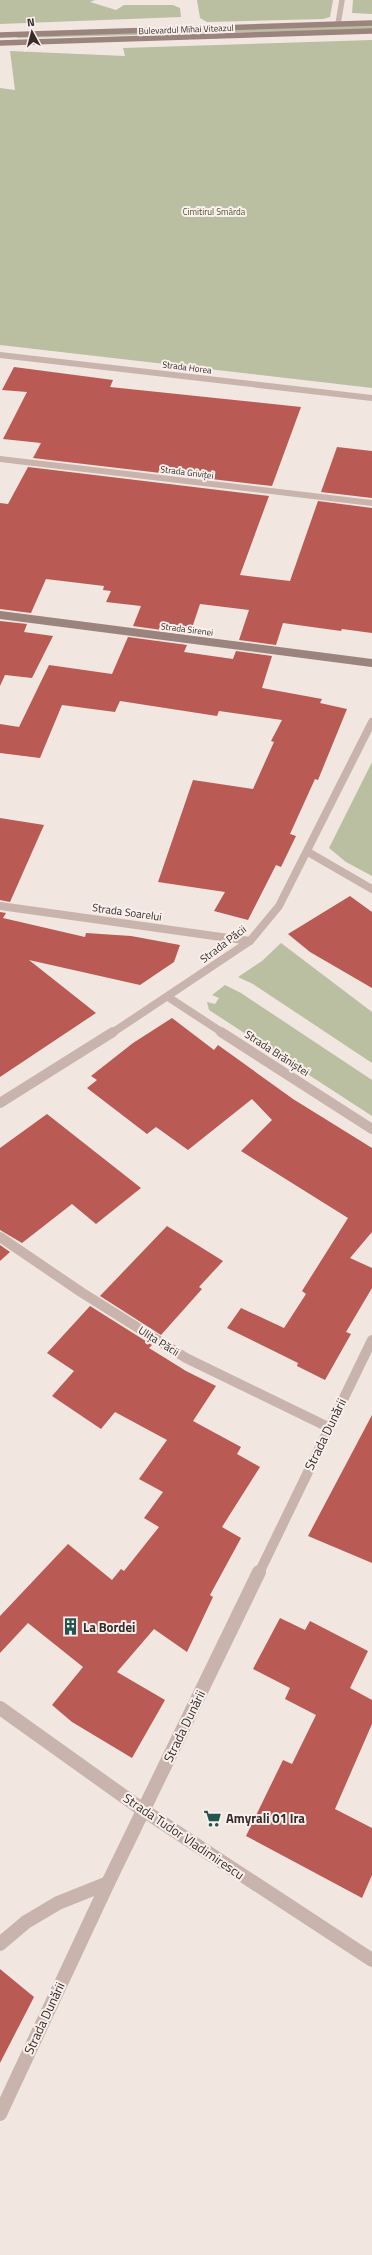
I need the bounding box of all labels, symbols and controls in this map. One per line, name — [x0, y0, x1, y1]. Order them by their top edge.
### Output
north arrow — [12, 12, 52, 52]
text: N — [26, 14, 36, 30]
street label: Bulevardul Mihai Viteazul — [138, 21, 234, 37]
park label: Cimitirul Smârda — [183, 205, 246, 218]
street label: Strada Horea — [162, 358, 213, 377]
street label: Strada Griviței — [160, 462, 214, 482]
street label: Strada Sirenei — [160, 619, 214, 639]
street label: Strada Soarelui — [91, 899, 163, 925]
street label: Strada Păcii — [196, 921, 250, 967]
street label: Strada Brăniștei — [242, 1026, 312, 1080]
street label: Ulița Păcii — [135, 1322, 183, 1360]
street label: Strada Dunării — [299, 1395, 351, 1473]
building icon: La Bordei — [60, 1617, 80, 1637]
place label: La Bordei — [83, 1617, 135, 1637]
street label: Strada Dunării — [158, 1687, 210, 1765]
street label: Strada Tudor Vladimirescu — [119, 1788, 249, 1884]
supermarket icon: Amyrali 01 Ira — [203, 1808, 223, 1828]
place label: Amyrali 01 Ira — [226, 1808, 305, 1828]
street label: Strada Dunării — [19, 1979, 69, 2057]

